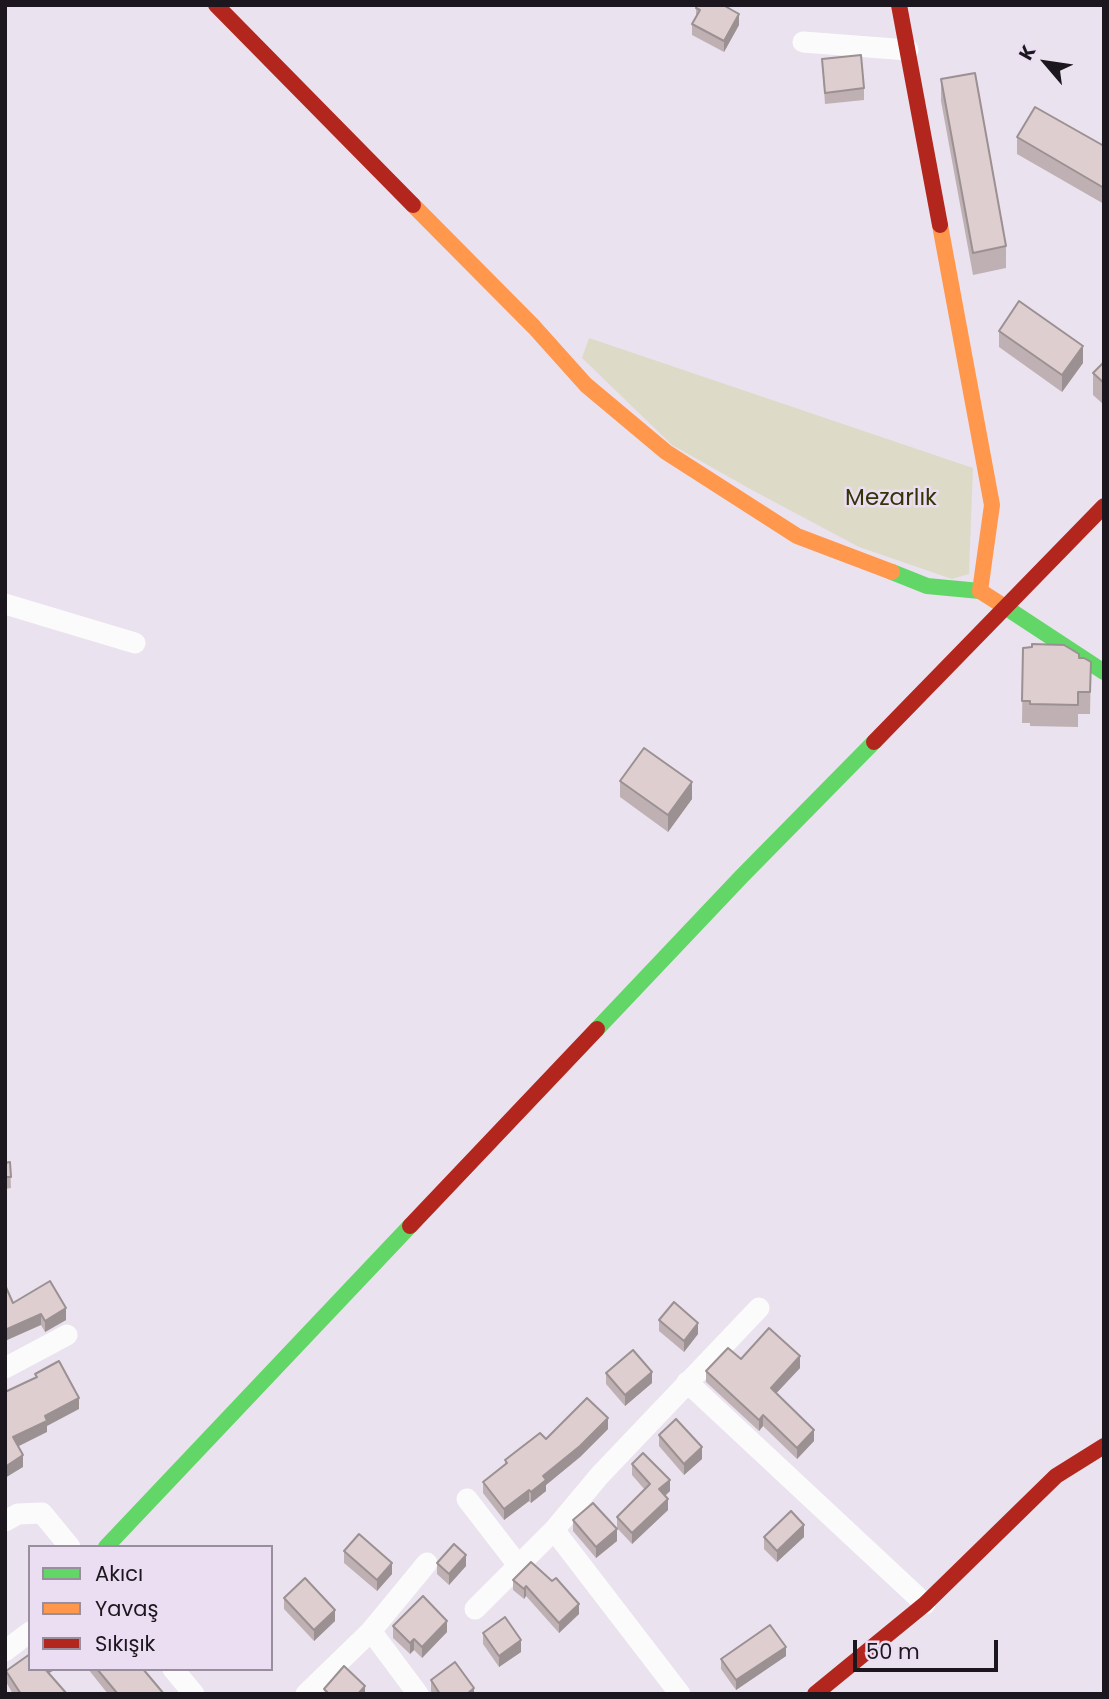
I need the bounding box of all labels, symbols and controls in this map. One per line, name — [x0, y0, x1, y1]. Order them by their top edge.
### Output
north arrow — [1011, 28, 1081, 98]
text: K — [1012, 40, 1042, 65]
park label: Mezarlık — [845, 485, 937, 513]
legend — [28, 1545, 273, 1671]
text: Akıcı — [95, 1559, 143, 1588]
text: Yavaş — [95, 1594, 158, 1623]
scale bar — [857, 1626, 1002, 1670]
text: Sıkışık — [95, 1629, 155, 1658]
text: 50 m — [866, 1637, 920, 1666]

